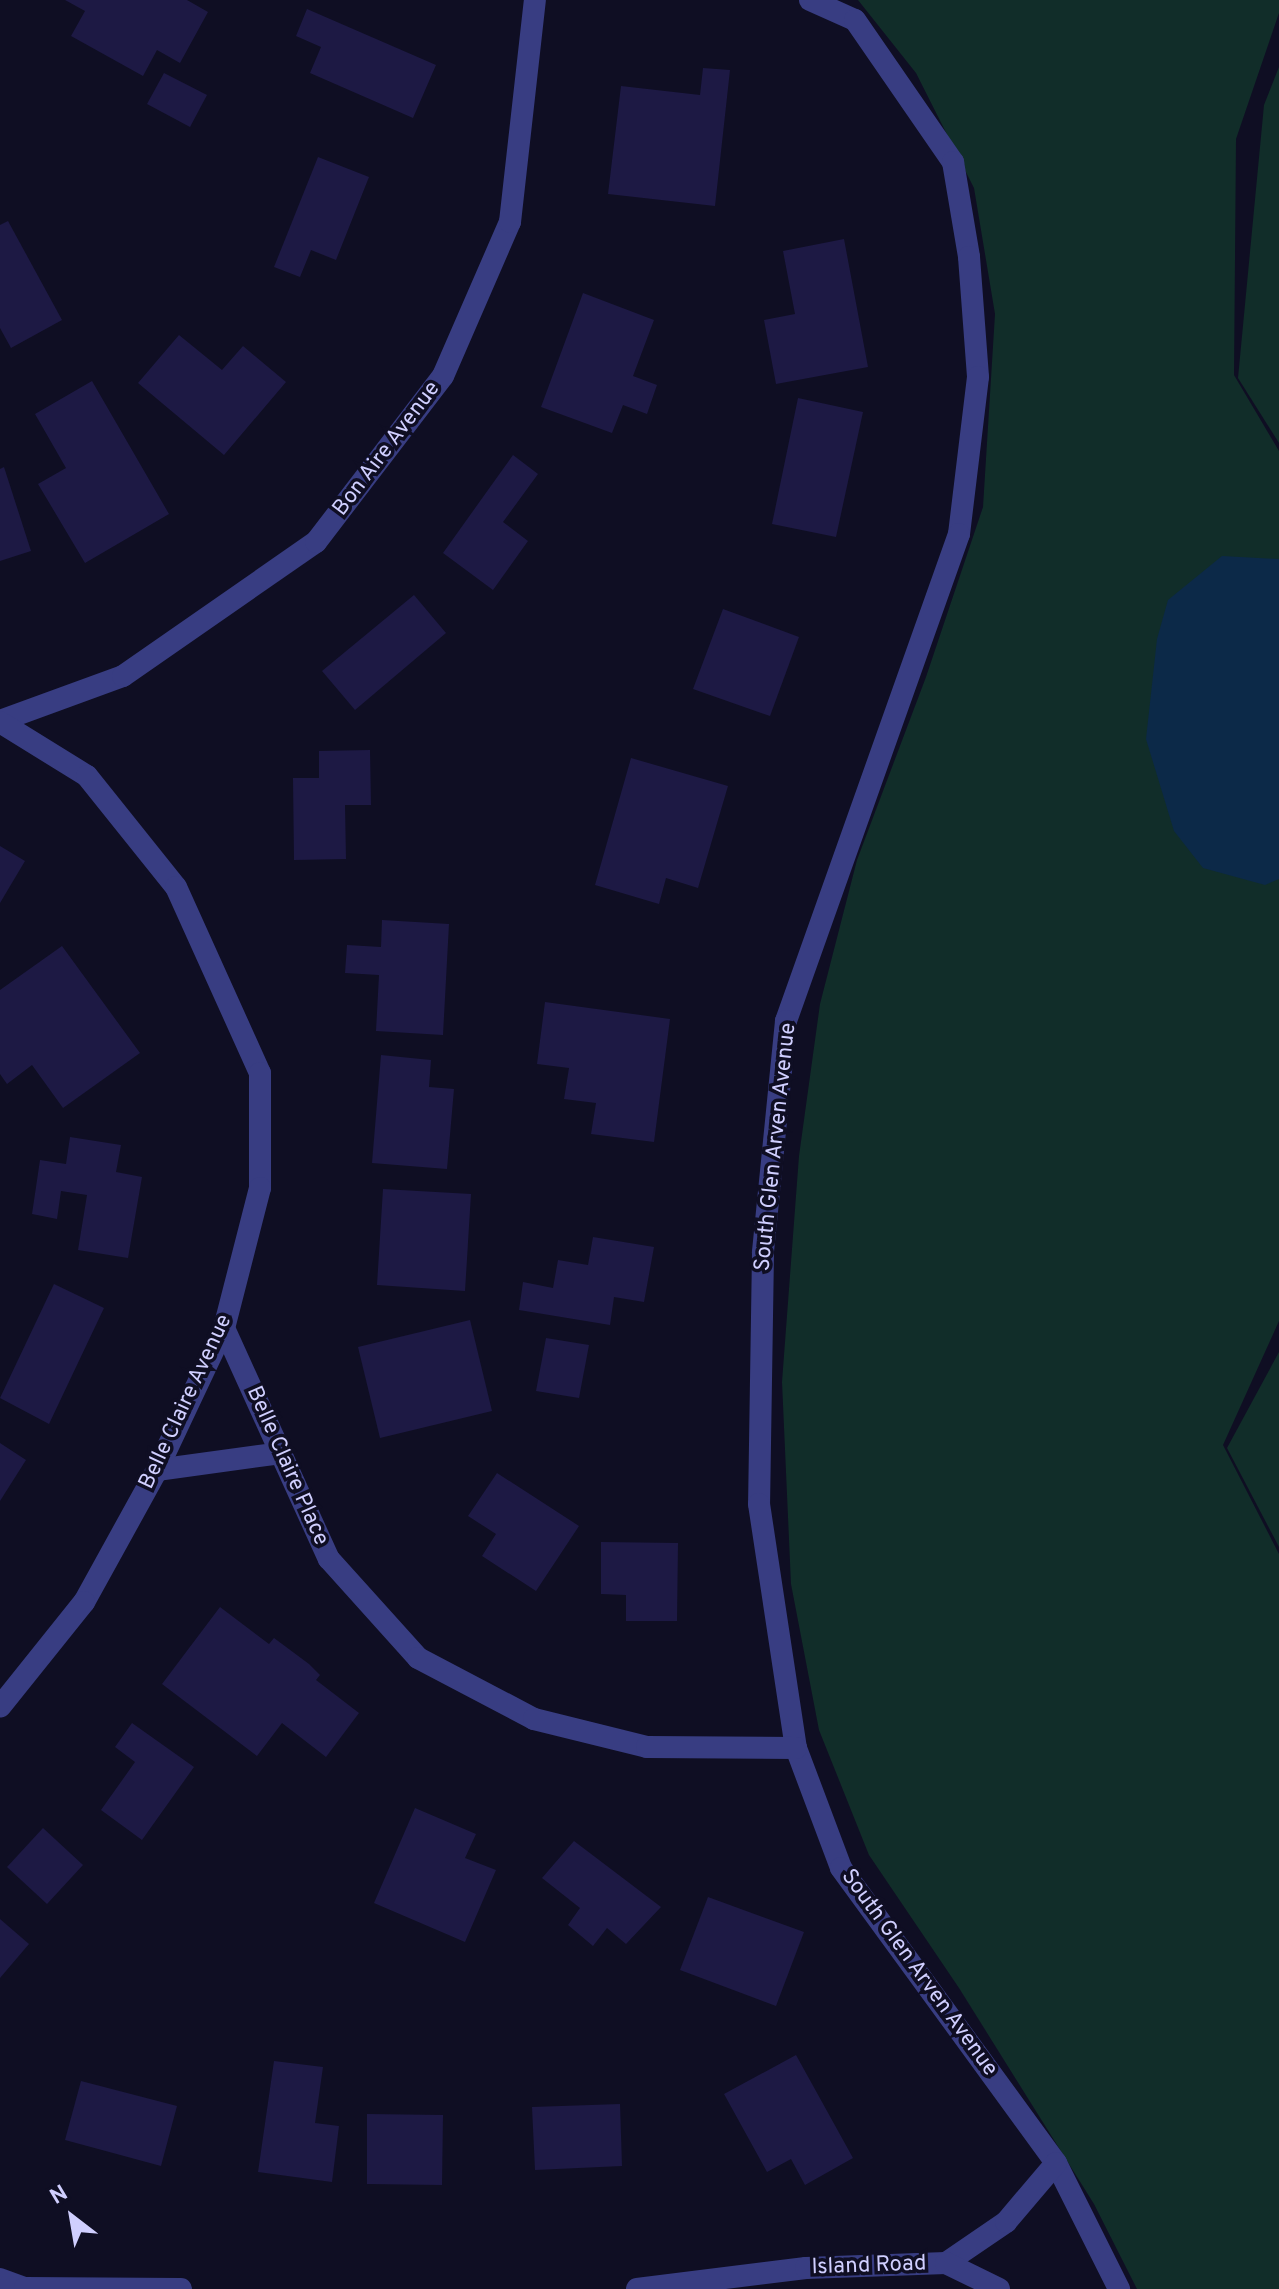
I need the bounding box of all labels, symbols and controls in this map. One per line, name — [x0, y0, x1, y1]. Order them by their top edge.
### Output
street label: Bon Aire Avenue — [327, 376, 447, 522]
street label: South Glen Arven Avenue — [750, 1021, 802, 1273]
street label: Belle Claire Avenue — [134, 1310, 238, 1494]
street label: Belle Claire Place — [240, 1382, 334, 1550]
street label: South Glen Arven Avenue — [834, 1864, 1004, 2082]
north arrow — [32, 2177, 112, 2257]
text: N — [46, 2180, 73, 2212]
street label: Island Road — [811, 2251, 927, 2281]

